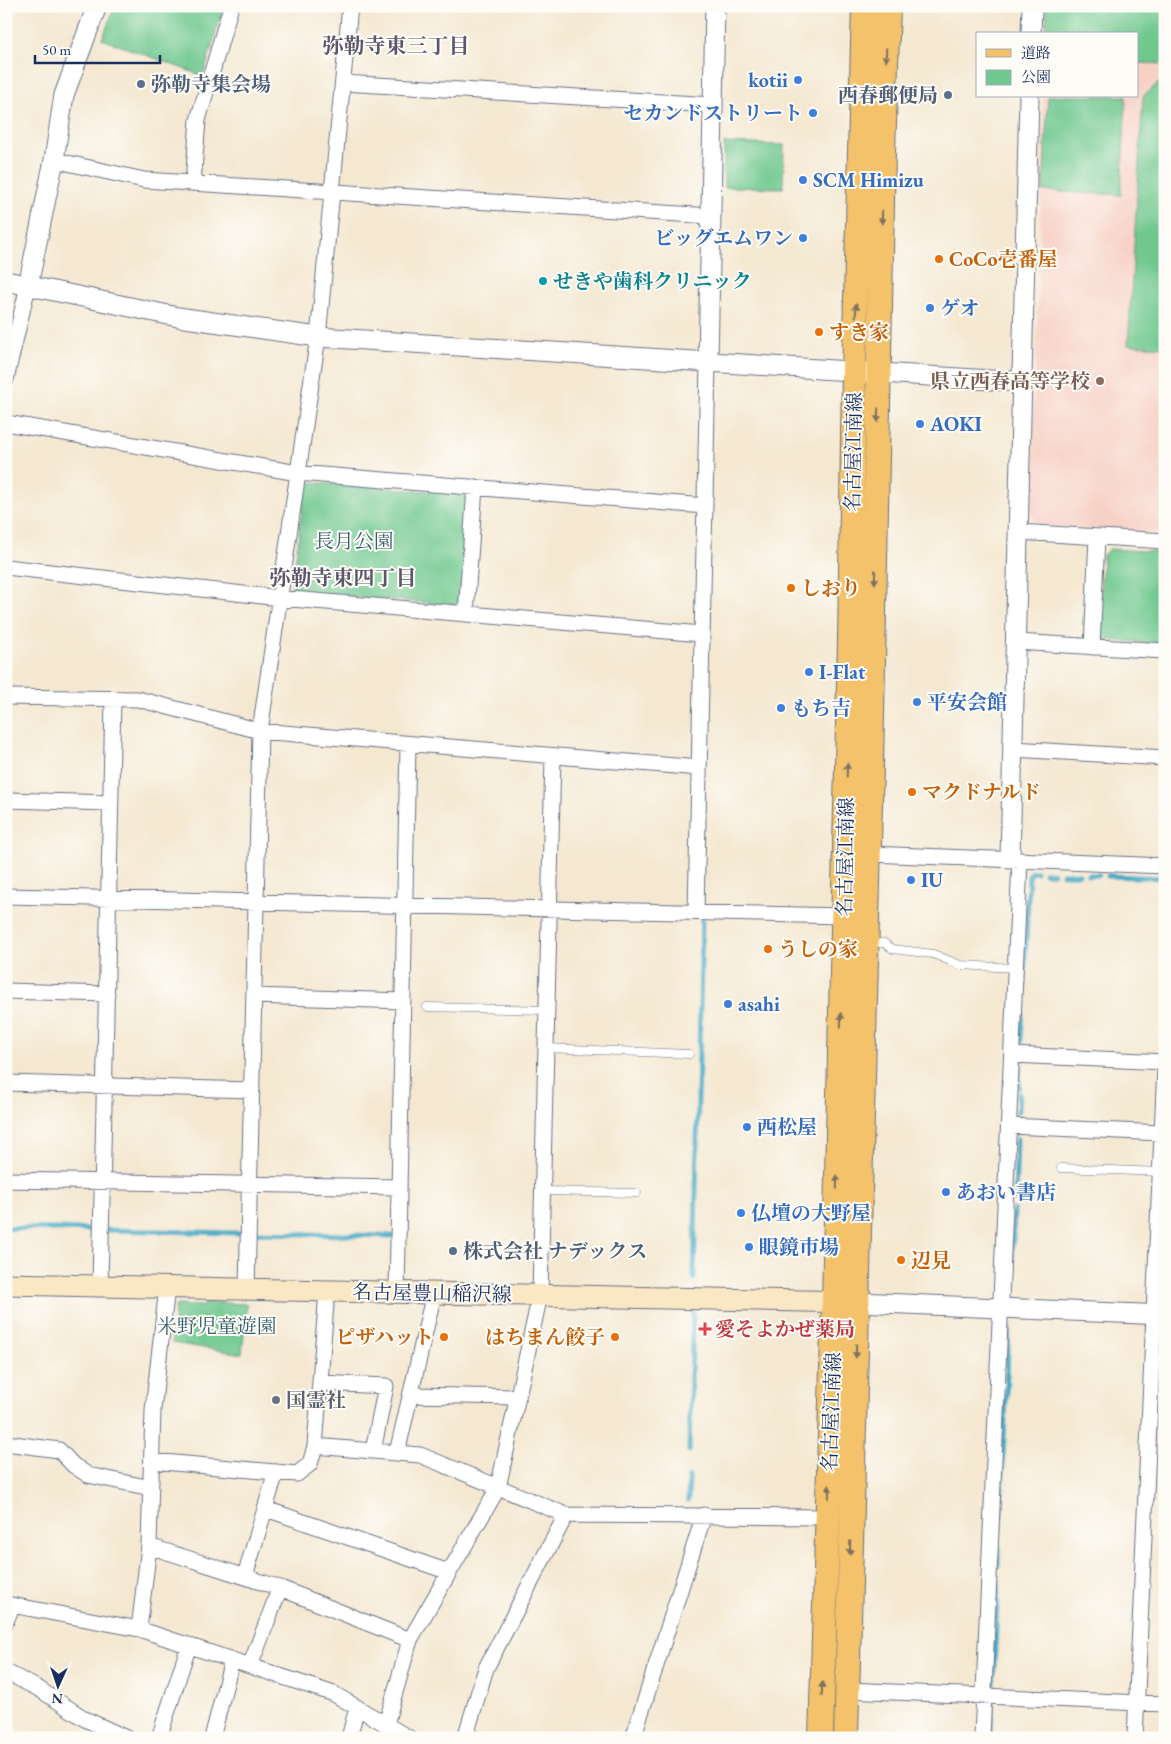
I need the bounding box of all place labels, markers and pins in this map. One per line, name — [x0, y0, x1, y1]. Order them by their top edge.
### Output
place label: kotii — [748, 67, 788, 93]
place label: 弥勒寺集会場 — [151, 71, 271, 97]
marker: kotii — [792, 74, 804, 86]
marker: 弥勒寺集会場 — [135, 78, 147, 90]
place label: 西春郵便局 — [838, 82, 938, 108]
marker: 西春郵便局 — [942, 89, 954, 101]
place label: セカンドストリート — [623, 100, 803, 126]
marker: セカンドストリート — [807, 107, 819, 119]
place label: SCM Himizu — [813, 167, 924, 193]
marker: SCM Himizu — [797, 174, 809, 186]
place label: ビッグエムワン — [654, 225, 793, 251]
marker: ビッグエムワン — [797, 232, 809, 244]
place label: CoCo壱番屋 — [949, 246, 1057, 272]
marker: CoCo壱番屋 — [933, 253, 945, 265]
place label: せきや歯科クリニック — [553, 268, 752, 294]
marker: せきや歯科クリニック — [537, 275, 549, 287]
place label: ゲオ — [940, 295, 980, 321]
marker: ゲオ — [924, 302, 936, 314]
place label: すき家 — [829, 319, 889, 345]
marker: すき家 — [813, 326, 825, 338]
place label: 県立西春高等学校 — [930, 368, 1090, 394]
marker: 県立西春高等学校 — [1094, 375, 1106, 387]
place label: AOKI — [929, 411, 982, 437]
marker: AOKI — [914, 418, 926, 430]
place label: しおり — [801, 575, 861, 601]
marker: しおり — [785, 582, 797, 594]
place label: I-Flat — [819, 659, 866, 685]
marker: I-Flat — [803, 666, 815, 678]
place label: 平安会館 — [927, 689, 1007, 715]
place label: もち吉 — [791, 695, 851, 721]
marker: 平安会館 — [911, 696, 923, 708]
marker: もち吉 — [775, 702, 787, 714]
place label: マクドナルド — [922, 779, 1041, 805]
marker: マクドナルド — [906, 786, 918, 798]
place label: IU — [921, 867, 943, 893]
marker: IU — [905, 874, 917, 886]
place label: うしの家 — [778, 936, 858, 962]
marker: うしの家 — [762, 943, 774, 955]
place label: asahi — [738, 991, 780, 1017]
marker: asahi — [722, 998, 734, 1010]
place label: 西松屋 — [757, 1114, 817, 1140]
marker: 西松屋 — [741, 1121, 753, 1133]
place label: あおい書店 — [956, 1179, 1056, 1205]
marker: あおい書店 — [940, 1186, 952, 1198]
place label: 仏壇の大野屋 — [751, 1200, 871, 1226]
marker: 仏壇の大野屋 — [735, 1207, 747, 1219]
place label: 眼鏡市場 — [759, 1234, 839, 1260]
place label: 株式会社 ナデックス — [463, 1238, 647, 1264]
marker: 眼鏡市場 — [743, 1241, 755, 1253]
marker: 株式会社 ナデックス — [447, 1245, 459, 1257]
place label: 辺見 — [911, 1247, 951, 1273]
marker: 辺見 — [895, 1254, 907, 1266]
place label: 愛そよかぜ薬局 — [715, 1316, 855, 1342]
marker: 愛そよかぜ薬局 — [699, 1323, 711, 1335]
place label: ピザハット — [335, 1324, 434, 1350]
place label: はちまん餃子 — [485, 1324, 605, 1350]
marker: ピザハット — [438, 1331, 450, 1343]
marker: はちまん餃子 — [609, 1331, 621, 1343]
place label: 国霊社 — [286, 1387, 346, 1413]
marker: 国霊社 — [270, 1394, 282, 1406]

